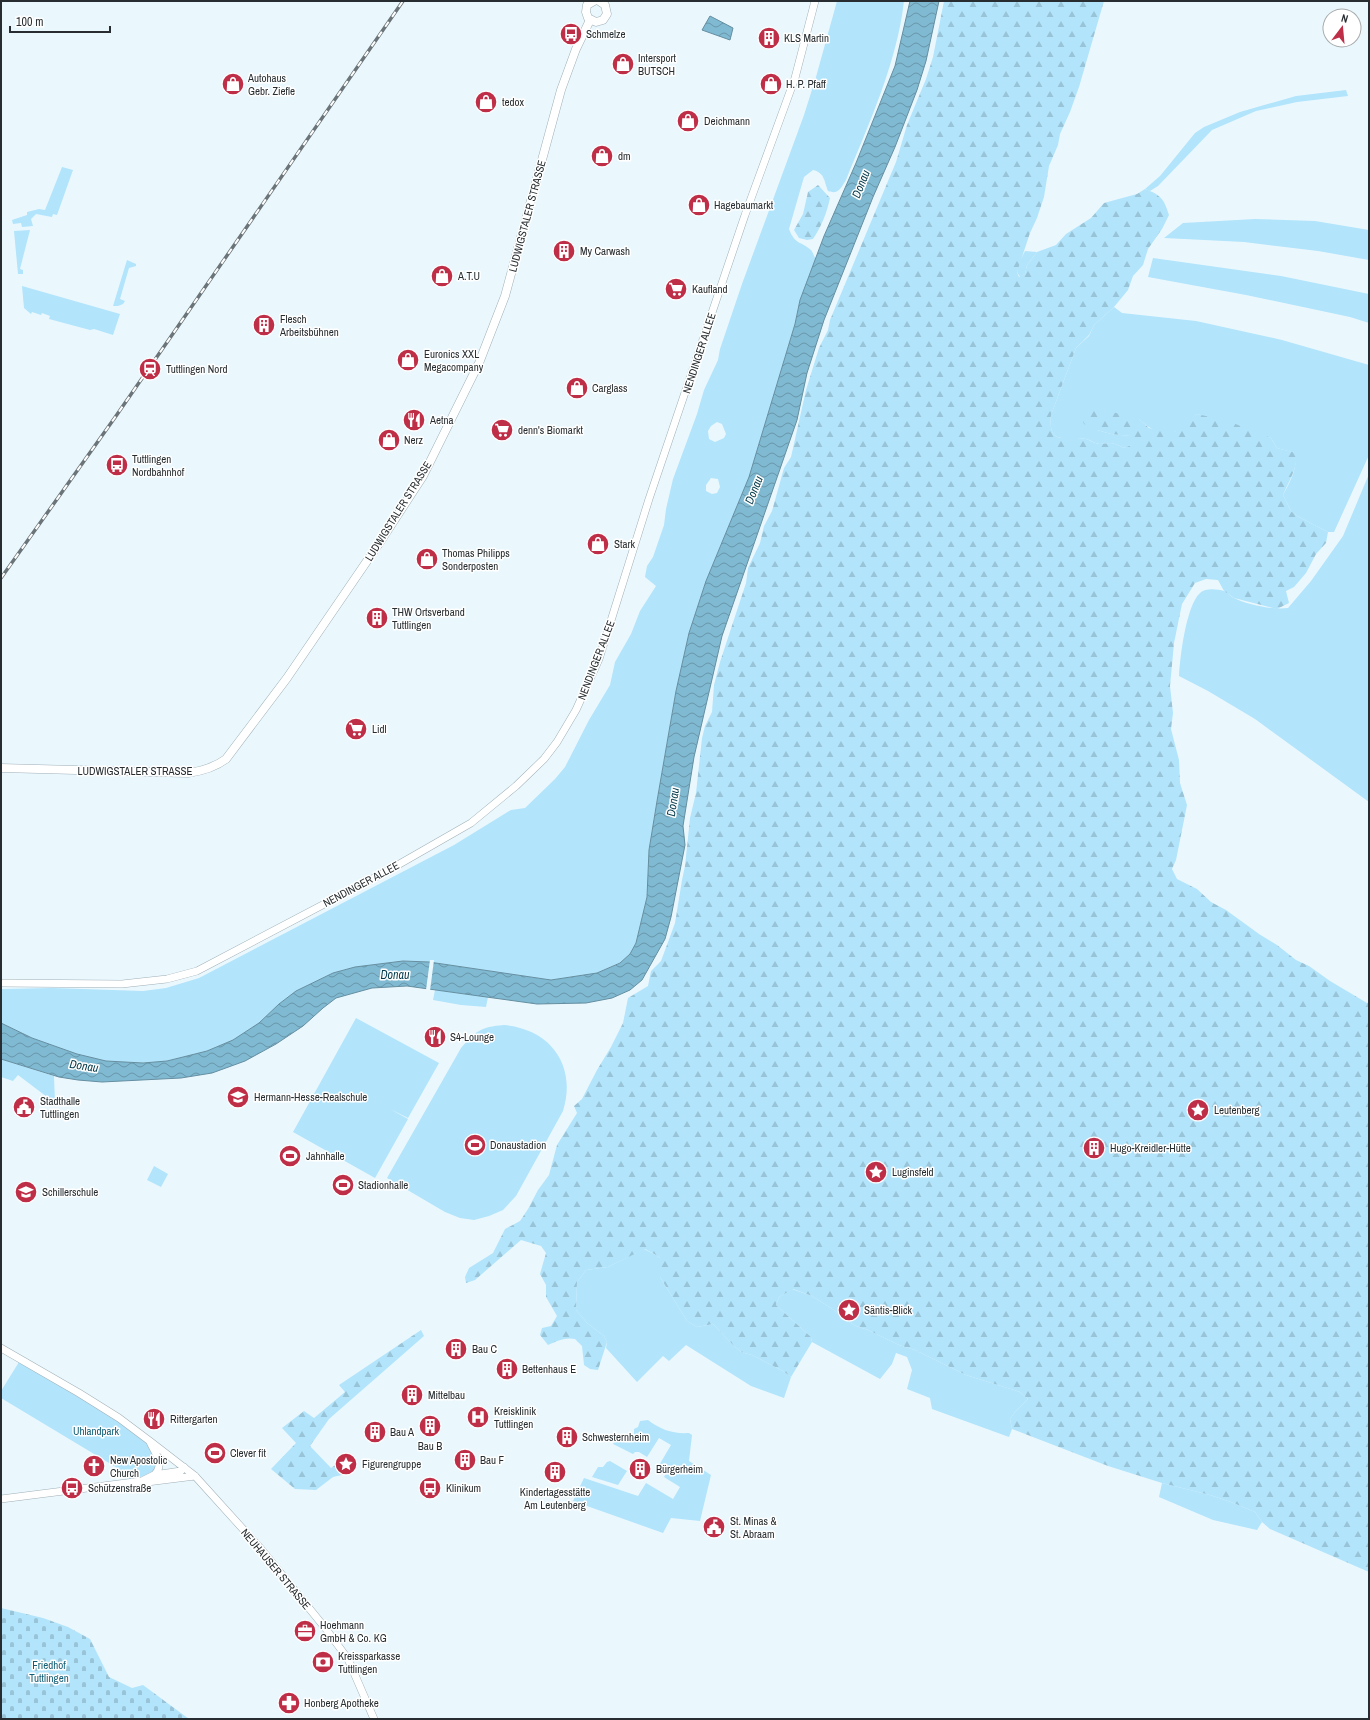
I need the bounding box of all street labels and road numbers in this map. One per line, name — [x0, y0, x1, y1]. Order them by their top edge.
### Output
street label: LUDWIGSTALER STRASSE — [505, 159, 549, 273]
street label: NENDINGER ALLEE — [679, 311, 719, 395]
street label: LUDWIGSTALER STRASSE — [362, 458, 434, 564]
street label: NENDINGER ALLEE — [574, 618, 618, 702]
street label: LUDWIGSTALER STRASSE — [77, 764, 193, 778]
street label: NENDINGER ALLEE — [321, 858, 401, 910]
street label: NEUHAUSER STRASSE — [238, 1526, 314, 1612]

